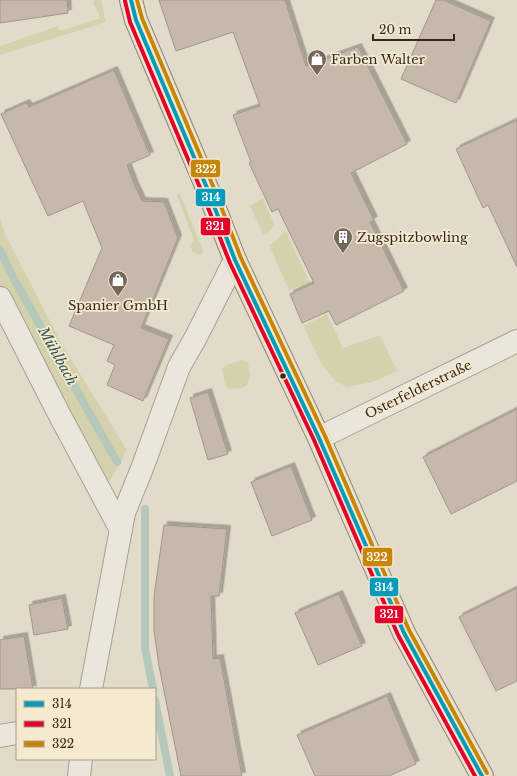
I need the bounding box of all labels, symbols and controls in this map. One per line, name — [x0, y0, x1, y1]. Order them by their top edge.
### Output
scale bar — [373, 16, 454, 42]
text: 20 m — [379, 22, 411, 37]
shop icon: Farben Walter — [306, 48, 328, 76]
place label: Farben Walter — [331, 51, 426, 68]
line badge: 322 — [190, 159, 221, 178]
text: 322 — [195, 162, 217, 176]
line badge: 314 — [195, 188, 226, 207]
text: 314 — [201, 190, 221, 204]
line badge: 321 — [200, 217, 231, 236]
text: 321 — [206, 219, 225, 233]
building icon: Zugspitzbowling — [332, 226, 354, 254]
place label: Zugspitzbowling — [357, 229, 468, 246]
shop icon: Spanier GmbH — [107, 269, 129, 297]
place label: Spanier GmbH — [68, 297, 168, 314]
water label: Mühlbach — [34, 323, 81, 388]
street label: Osterfelderstraße — [362, 356, 474, 423]
unlabelled marker — [278, 371, 288, 381]
line badge: 322 — [362, 547, 393, 567]
text: 322 — [366, 550, 388, 564]
line badge: 314 — [369, 577, 399, 597]
text: 314 — [374, 580, 394, 594]
line badge: 321 — [374, 605, 404, 624]
text: 321 — [380, 607, 399, 621]
legend — [16, 688, 156, 760]
text: 314 — [52, 696, 72, 711]
text: 321 — [52, 716, 72, 731]
text: 322 — [52, 736, 74, 751]

